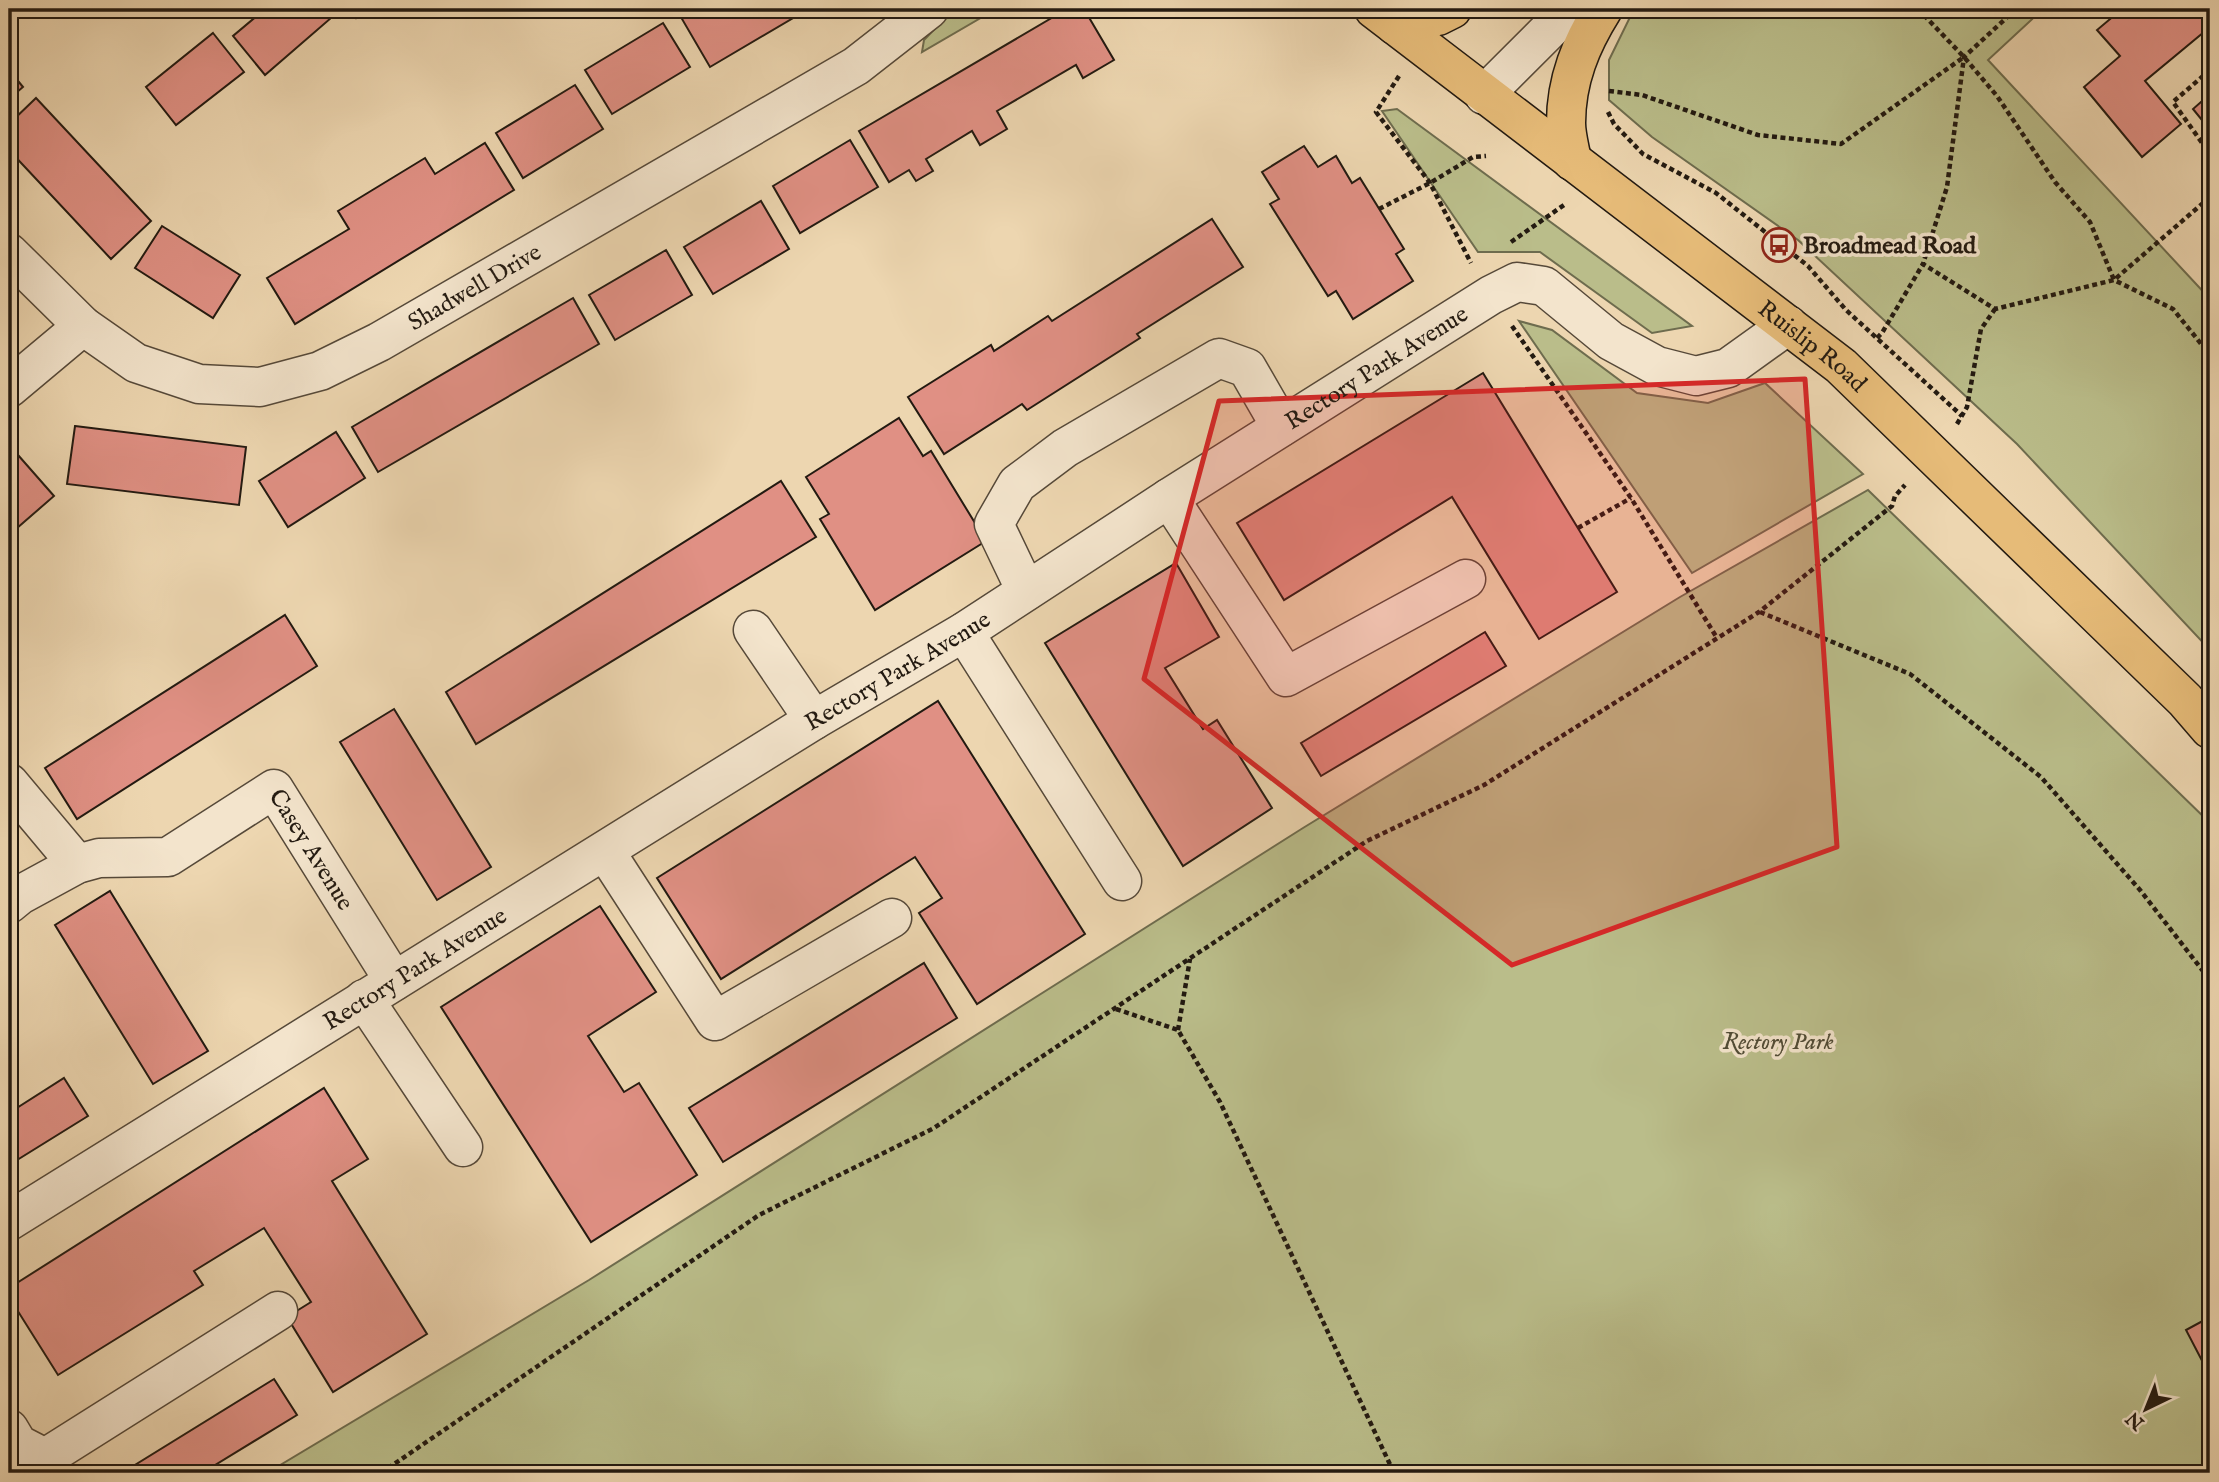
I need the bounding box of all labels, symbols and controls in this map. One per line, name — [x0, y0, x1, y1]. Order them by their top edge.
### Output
bus stop icon: Broadmead Road — [1760, 226, 1798, 264]
place label: Broadmead Road — [1803, 231, 1977, 262]
street label: Shadwell Drive — [403, 237, 547, 339]
street label: Ruislip Road — [1751, 294, 1873, 400]
street label: Rectory Park Avenue — [1280, 299, 1474, 438]
street label: Rectory Park Avenue — [800, 605, 997, 739]
street label: Casey Avenue — [261, 784, 360, 917]
street label: Rectory Park Avenue — [318, 901, 513, 1039]
park label: Rectory Park — [1722, 1027, 1834, 1058]
north arrow — [2110, 1374, 2180, 1444]
text: N — [2121, 1405, 2151, 1435]

